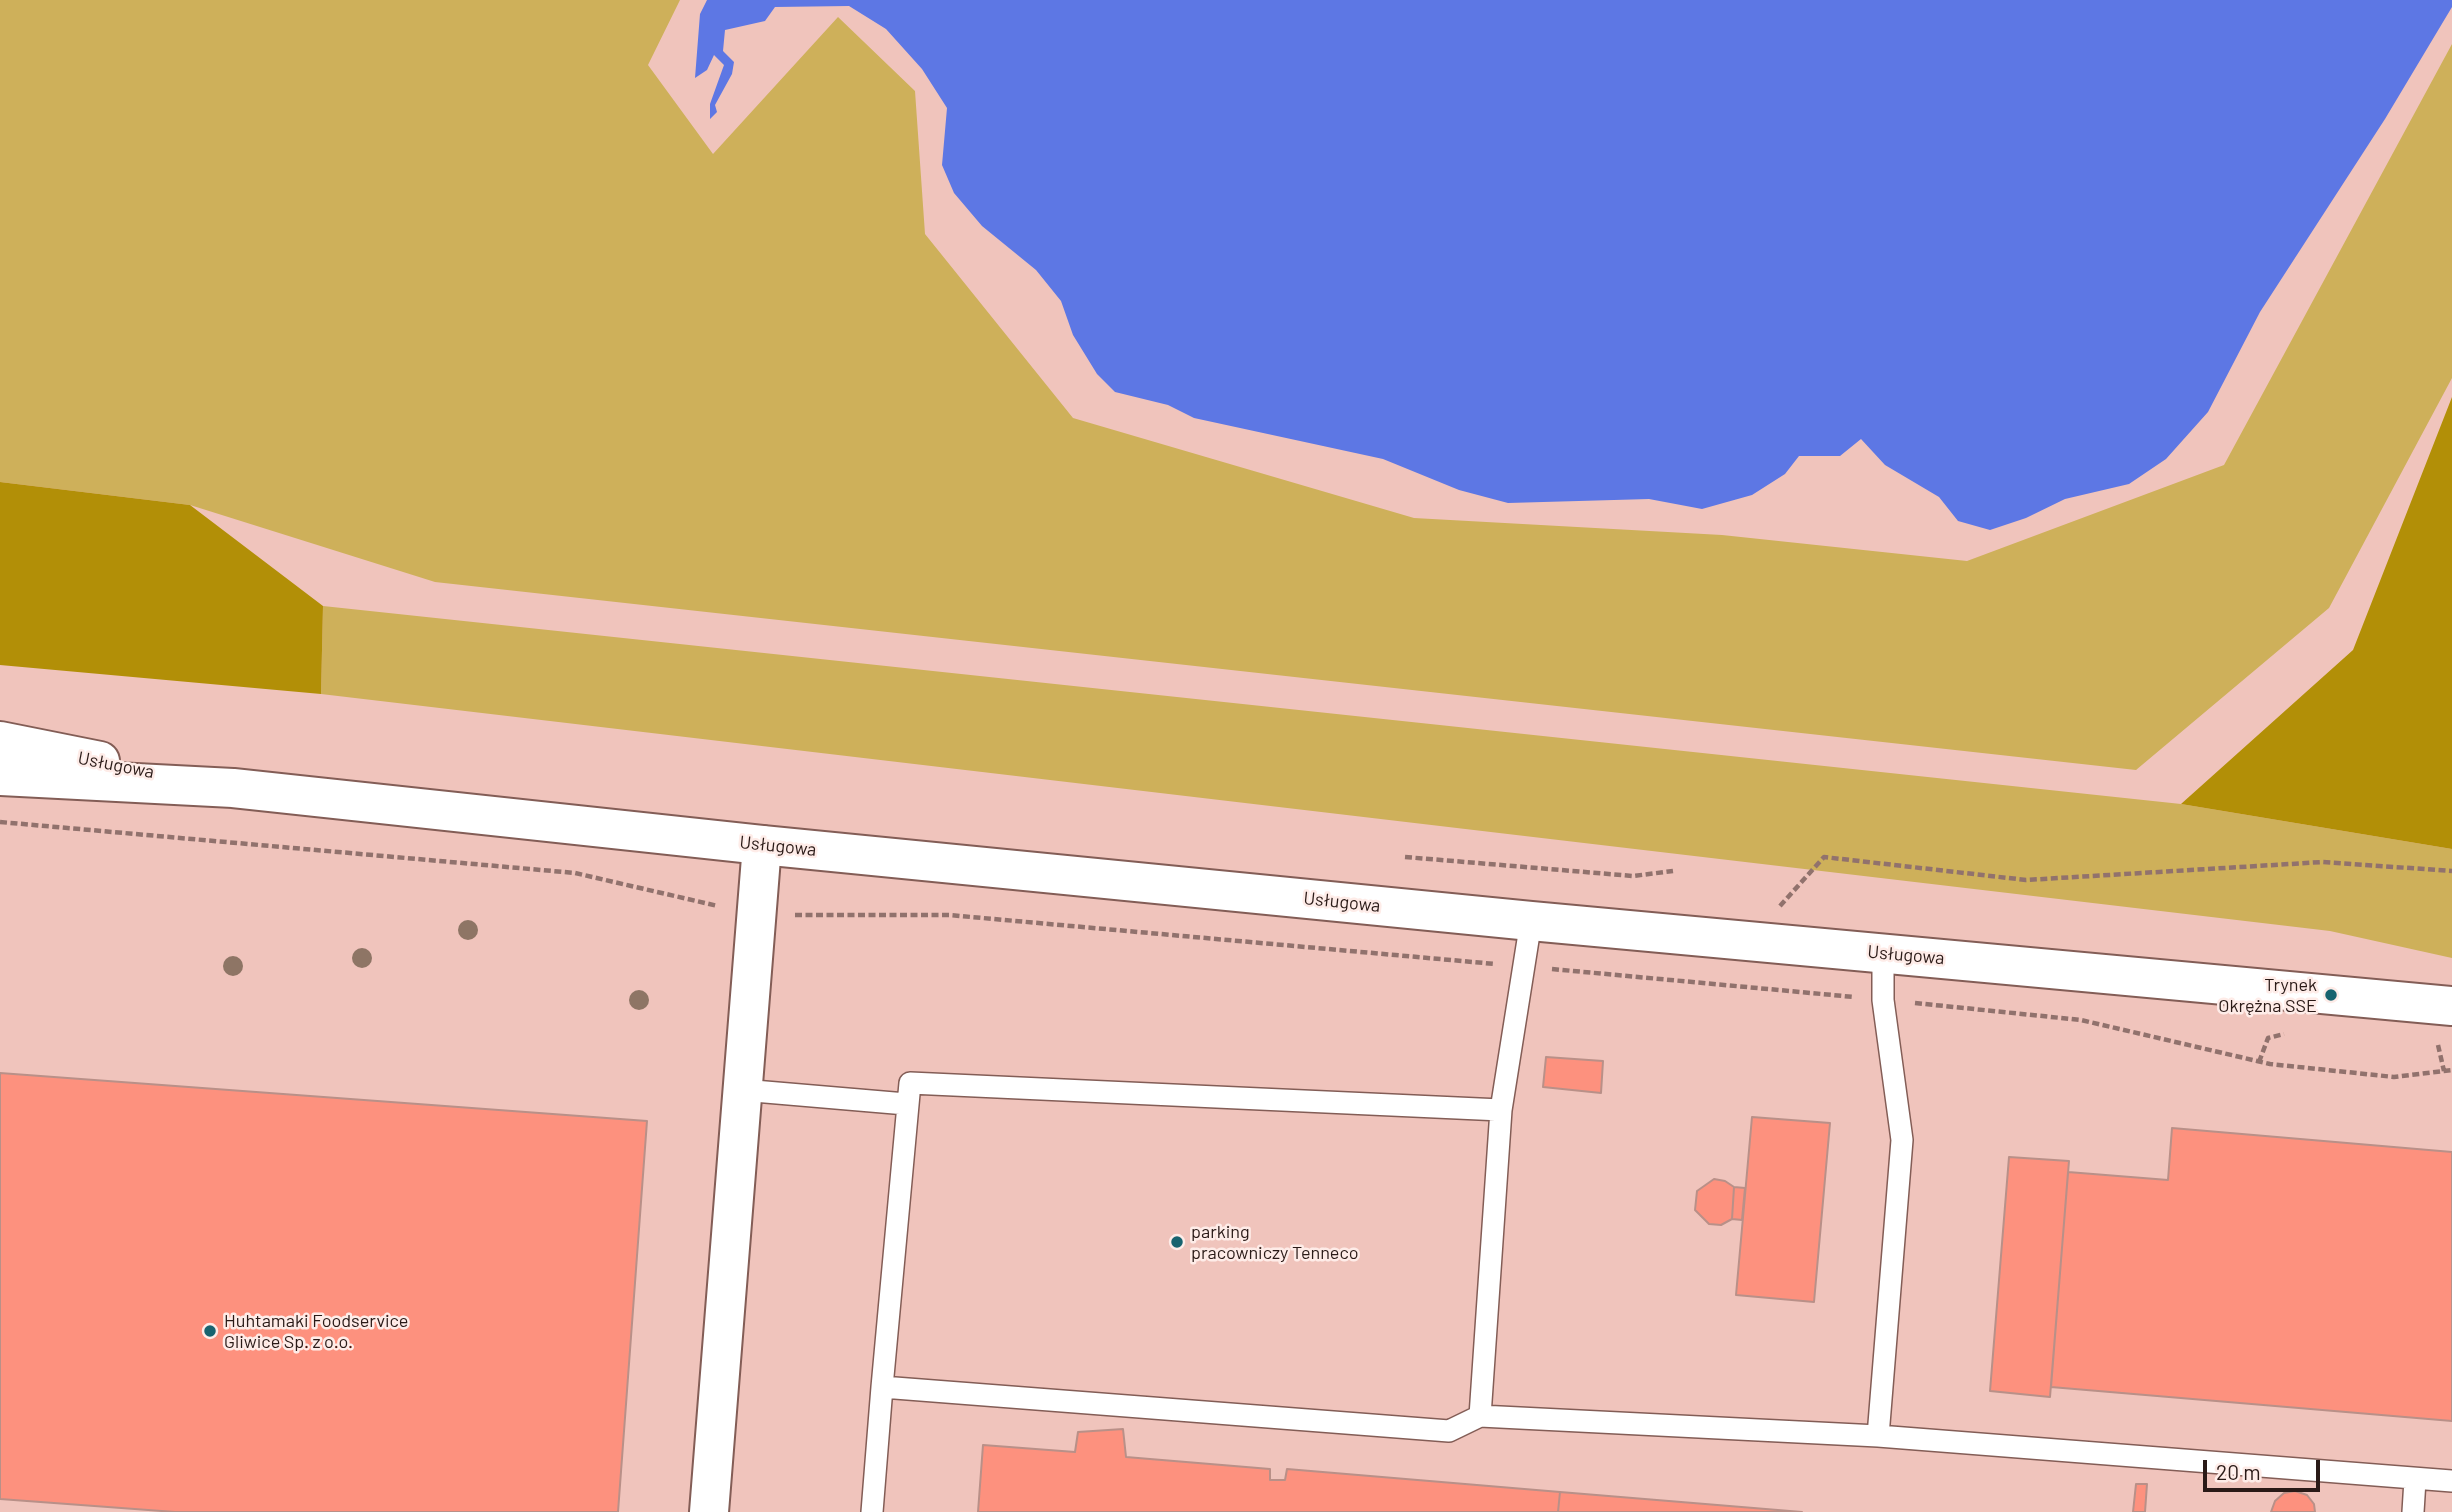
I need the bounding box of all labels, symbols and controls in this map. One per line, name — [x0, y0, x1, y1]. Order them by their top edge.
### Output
street label: Usługowa — [76, 747, 156, 783]
street label: Usługowa — [738, 831, 818, 861]
street label: Usługowa — [1302, 887, 1382, 917]
street label: Usługowa — [1867, 941, 1945, 969]
place label: Trynek Okrężna SSE — [2218, 974, 2317, 1016]
marker: Trynek Okrężna SSE — [2323, 987, 2339, 1003]
place label: parking pracowniczy Tenneco — [1191, 1221, 1359, 1264]
marker: parking pracowniczy Tenneco — [1169, 1234, 1185, 1250]
place label: Huhtamaki Foodservice Gliwice Sp. z o.o. — [224, 1310, 408, 1352]
marker: Huhtamaki Foodservice Gliwice Sp. z o.o. — [202, 1323, 218, 1339]
scale bar — [2207, 1446, 2324, 1490]
text: 20 m — [2216, 1459, 2261, 1484]

